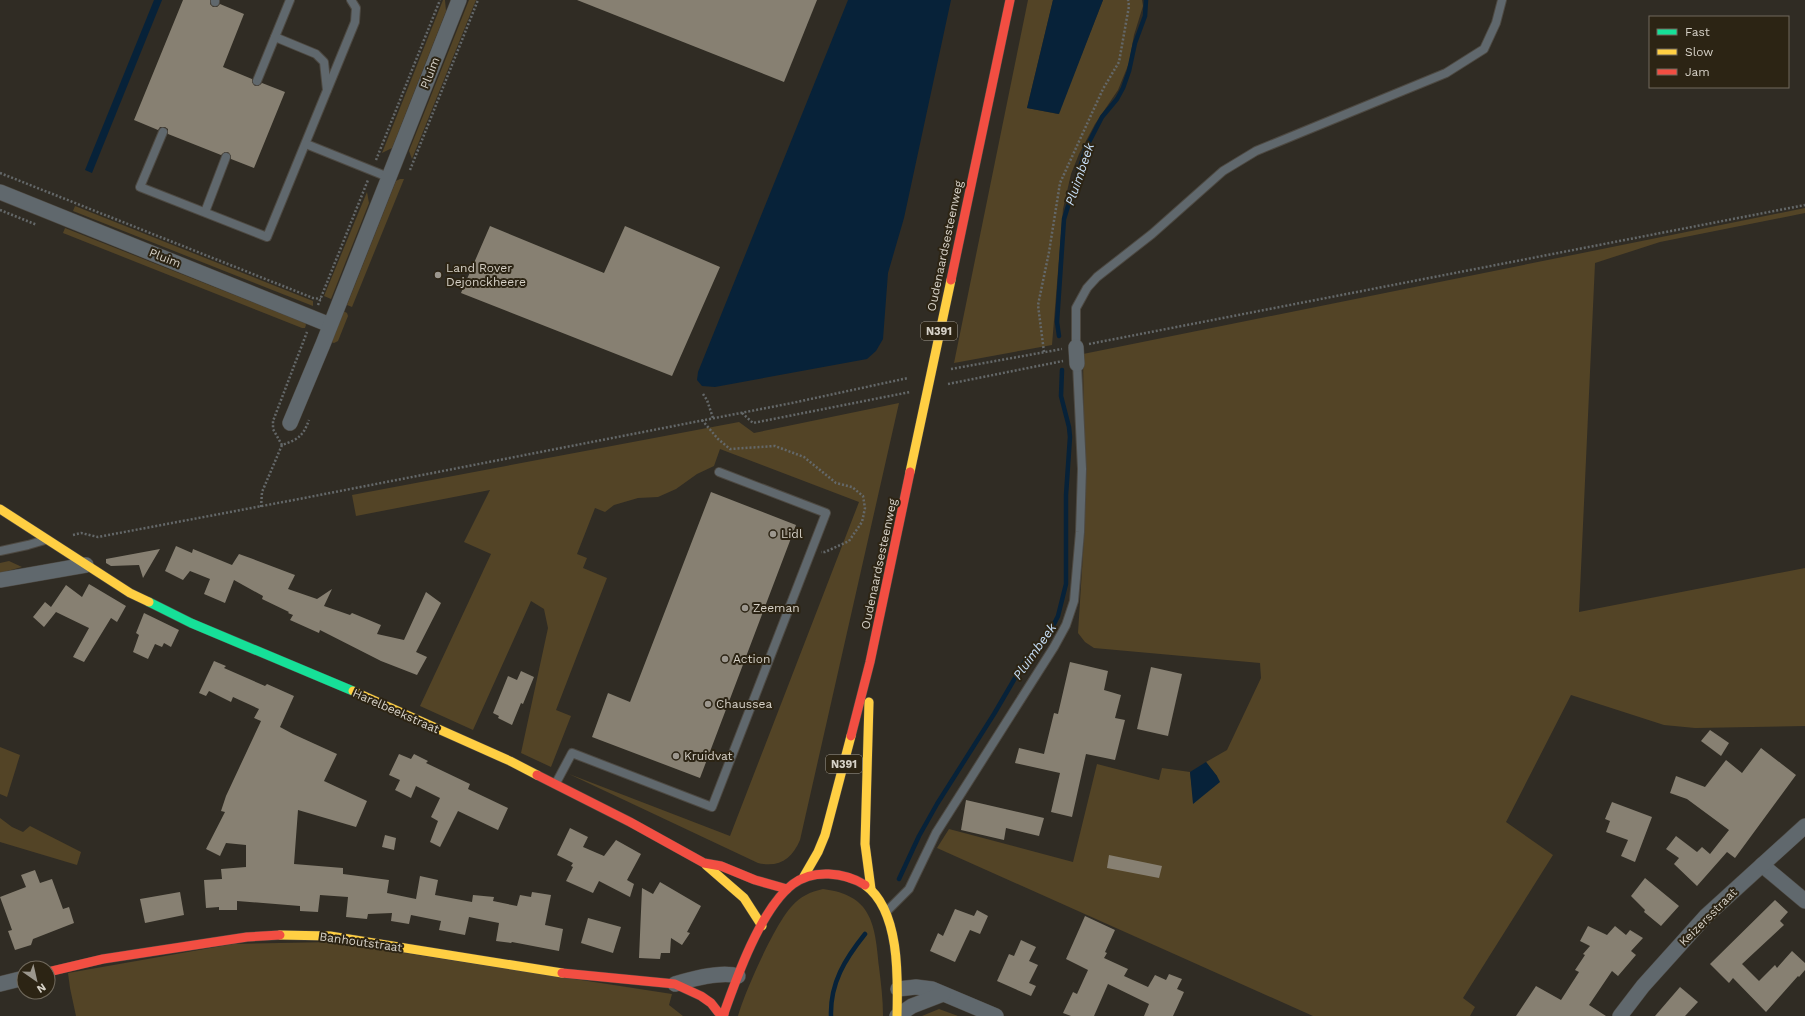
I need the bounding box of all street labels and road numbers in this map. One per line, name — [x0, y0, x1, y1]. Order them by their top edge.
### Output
street label: Pluim — [417, 55, 443, 91]
street label: Oudenaardsesteenweg — [924, 179, 966, 313]
street label: Pluim — [147, 245, 183, 271]
road number: N391 — [921, 322, 957, 340]
street label: Oudenaardsesteenweg — [858, 497, 900, 631]
street label: Harelbeekstraat — [351, 686, 441, 736]
road number: N391 — [826, 755, 862, 773]
street label: Keizersstraat — [1676, 885, 1740, 949]
street label: Banhoutstraat — [319, 929, 403, 955]

